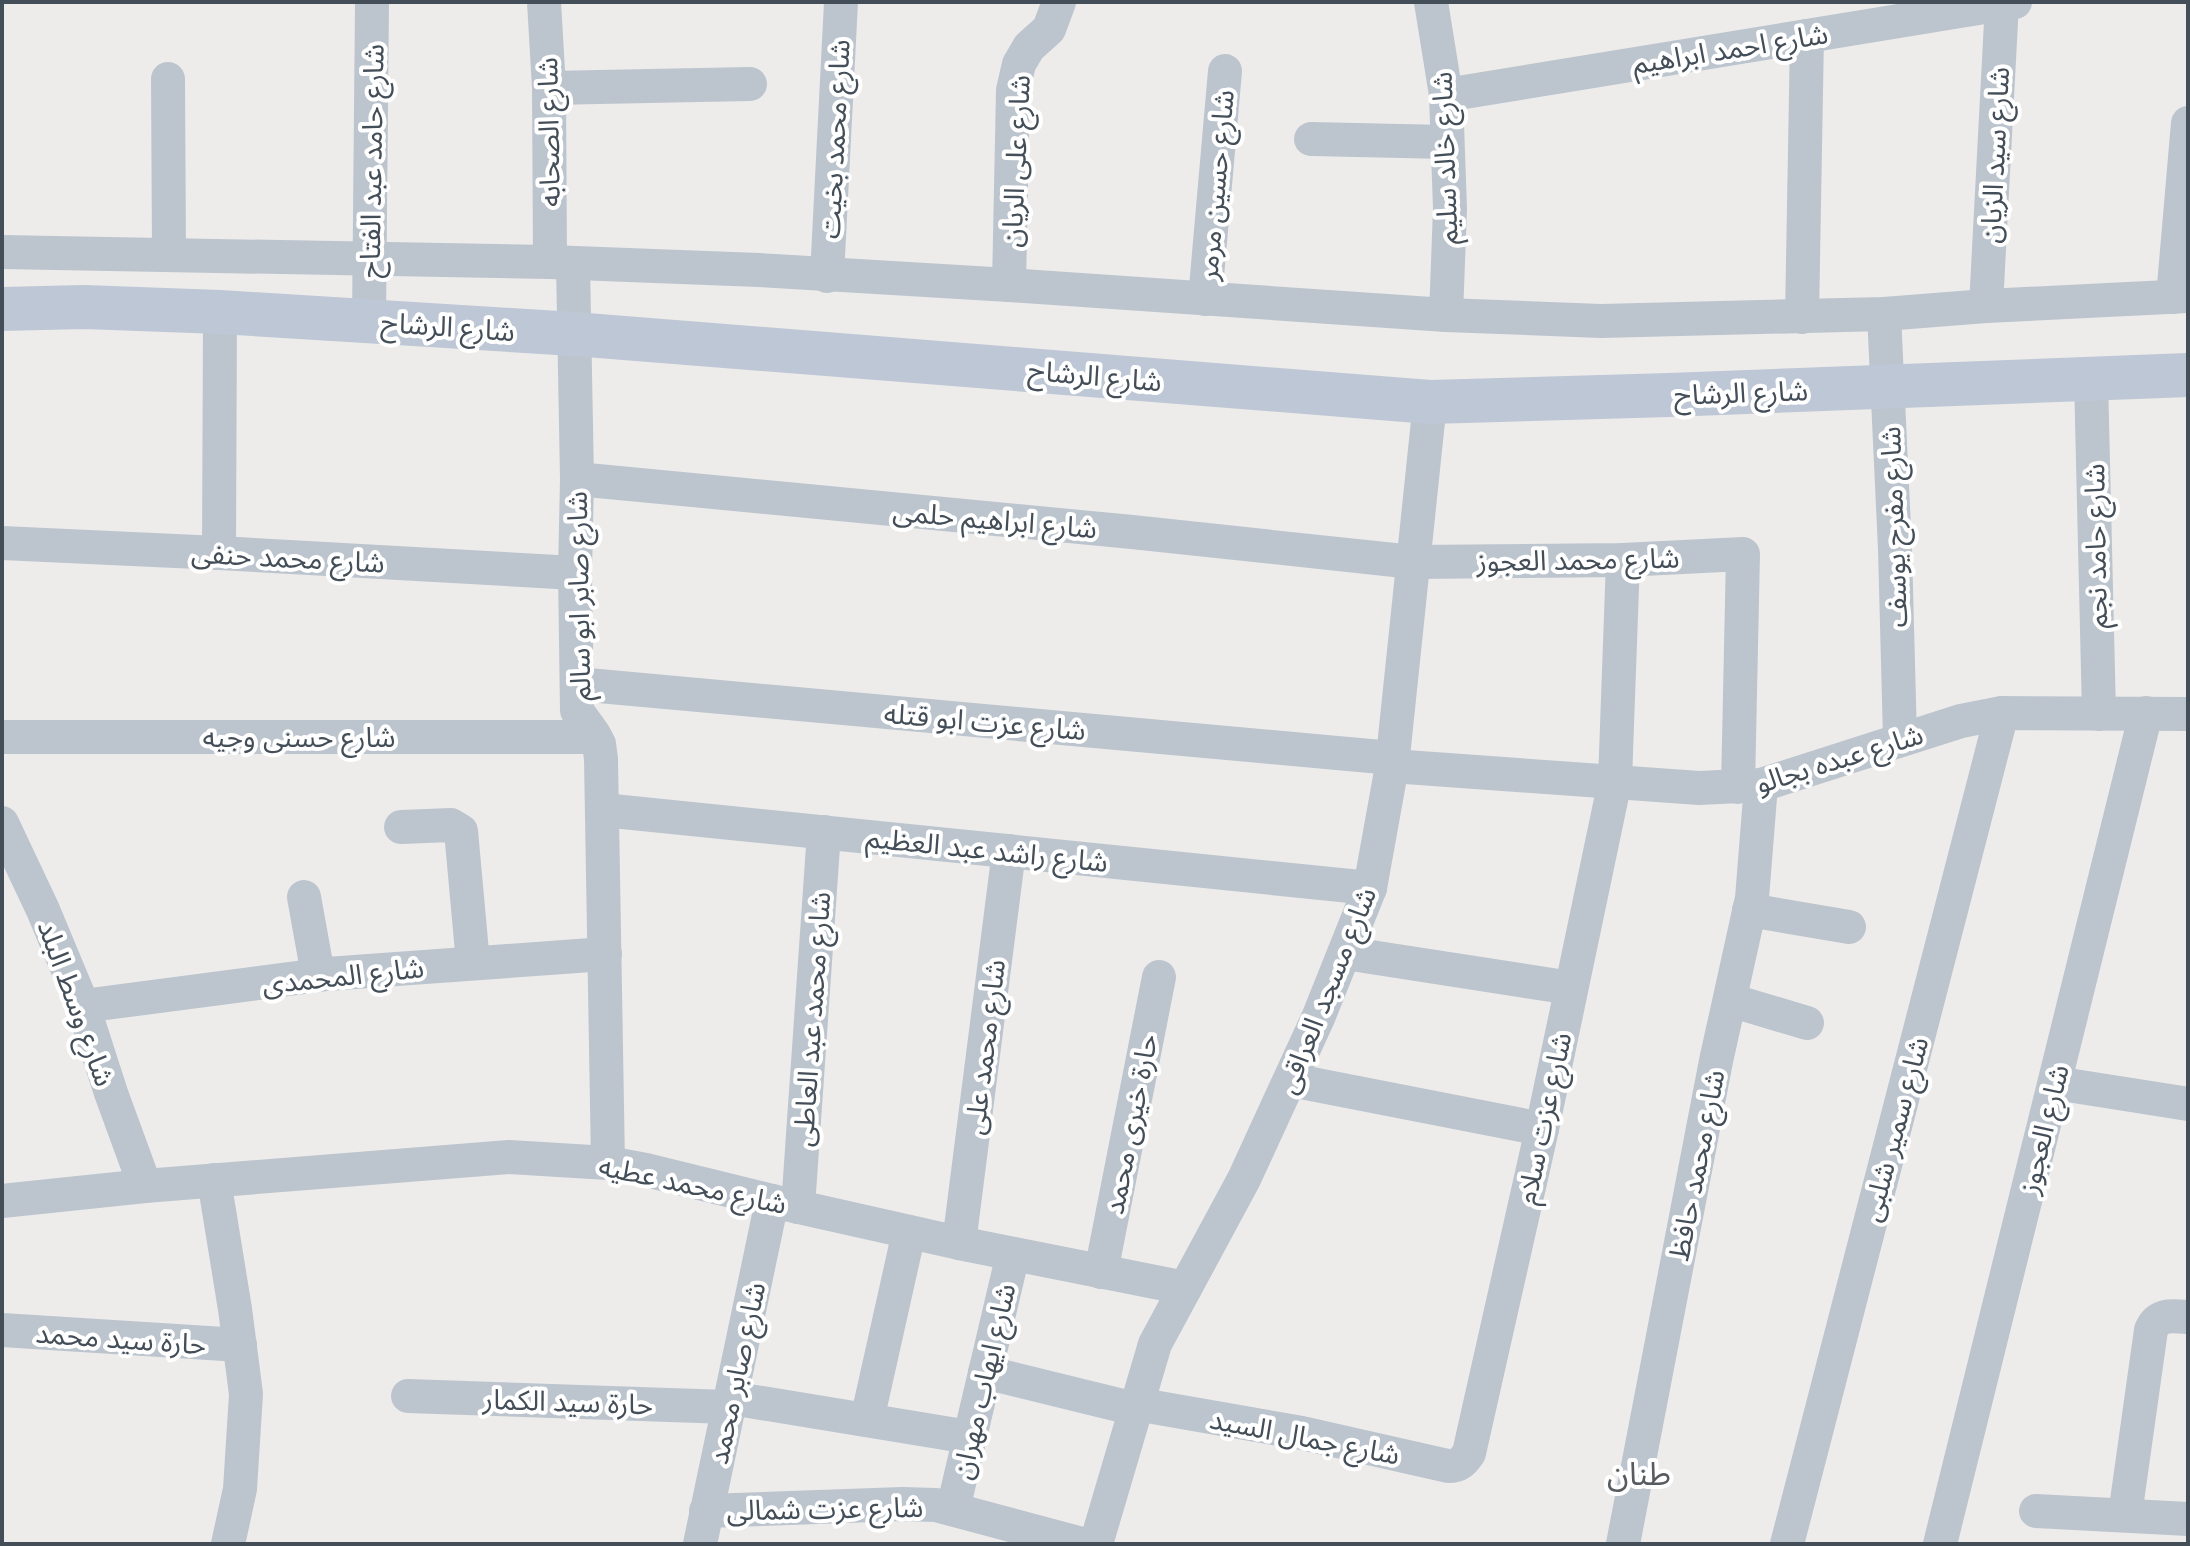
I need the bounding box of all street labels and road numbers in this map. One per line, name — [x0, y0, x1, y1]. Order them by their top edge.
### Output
street label: شارع احمد ابراهيم — [1630, 14, 1831, 86]
street label: شارع محمد بخيت — [810, 38, 861, 240]
street label: شارع حامد عبد الفتاح — [350, 44, 395, 278]
street label: شارع الصحابه — [528, 57, 571, 207]
street label: شارع سيد الزيان — [1971, 66, 2020, 244]
street label: شارع خالد سليم — [1422, 71, 1470, 245]
street label: شارع على الريان — [992, 74, 1041, 248]
street label: شارع حسين مرمر — [1188, 88, 1245, 283]
street label: شارع الرشاح — [380, 303, 516, 352]
street label: شارع الرشاح — [1026, 351, 1163, 402]
street label: شارع الرشاح — [1673, 371, 1809, 416]
street label: شارع مفرح يوسف — [1871, 426, 1918, 628]
street label: شارع حامد نجم — [2075, 463, 2119, 629]
street label: شارع صابر ابو سالم — [558, 491, 602, 701]
street label: شارع ابراهيم حلمى — [891, 492, 1099, 550]
street label: شارع محمد حنفى — [190, 533, 386, 584]
street label: شارع محمد العجوز — [1475, 539, 1680, 582]
street label: شارع عزت ابو قتله — [882, 694, 1087, 751]
street label: شارع عبده بجالو — [1751, 715, 1928, 804]
street label: شارع حسنى وجيه — [202, 718, 396, 758]
street label: شارع راشد عبد العظيم — [864, 818, 1110, 884]
street label: شارع مسجد العراقى — [1268, 881, 1387, 1100]
street label: شارع محمد عبد العاطى — [784, 890, 841, 1148]
street label: شارع وسط البلد — [27, 915, 124, 1092]
street label: شارع المحمدى — [260, 948, 426, 1005]
street label: شارع محمد على — [955, 957, 1016, 1137]
street label: شارع عزت سلام — [1507, 1029, 1582, 1208]
street label: حارة خيرى محمد — [1094, 1031, 1166, 1217]
street label: شارع سمير شلبى — [1852, 1033, 1939, 1226]
street label: شارع العجوز — [2009, 1061, 2080, 1199]
street label: شارع محمد حافظ — [1659, 1066, 1736, 1264]
street label: شارع محمد عطيه — [595, 1146, 790, 1225]
street label: شارع صابر محمد — [699, 1279, 776, 1468]
street label: شارع ايهاب مهران — [942, 1279, 1026, 1483]
street label: حارة سيد محمد — [34, 1314, 208, 1362]
street label: حارة سيد الكمار — [481, 1380, 654, 1422]
street label: شارع جمال السيد — [1206, 1399, 1403, 1476]
street label: شارع عزت شمالى — [726, 1488, 924, 1531]

